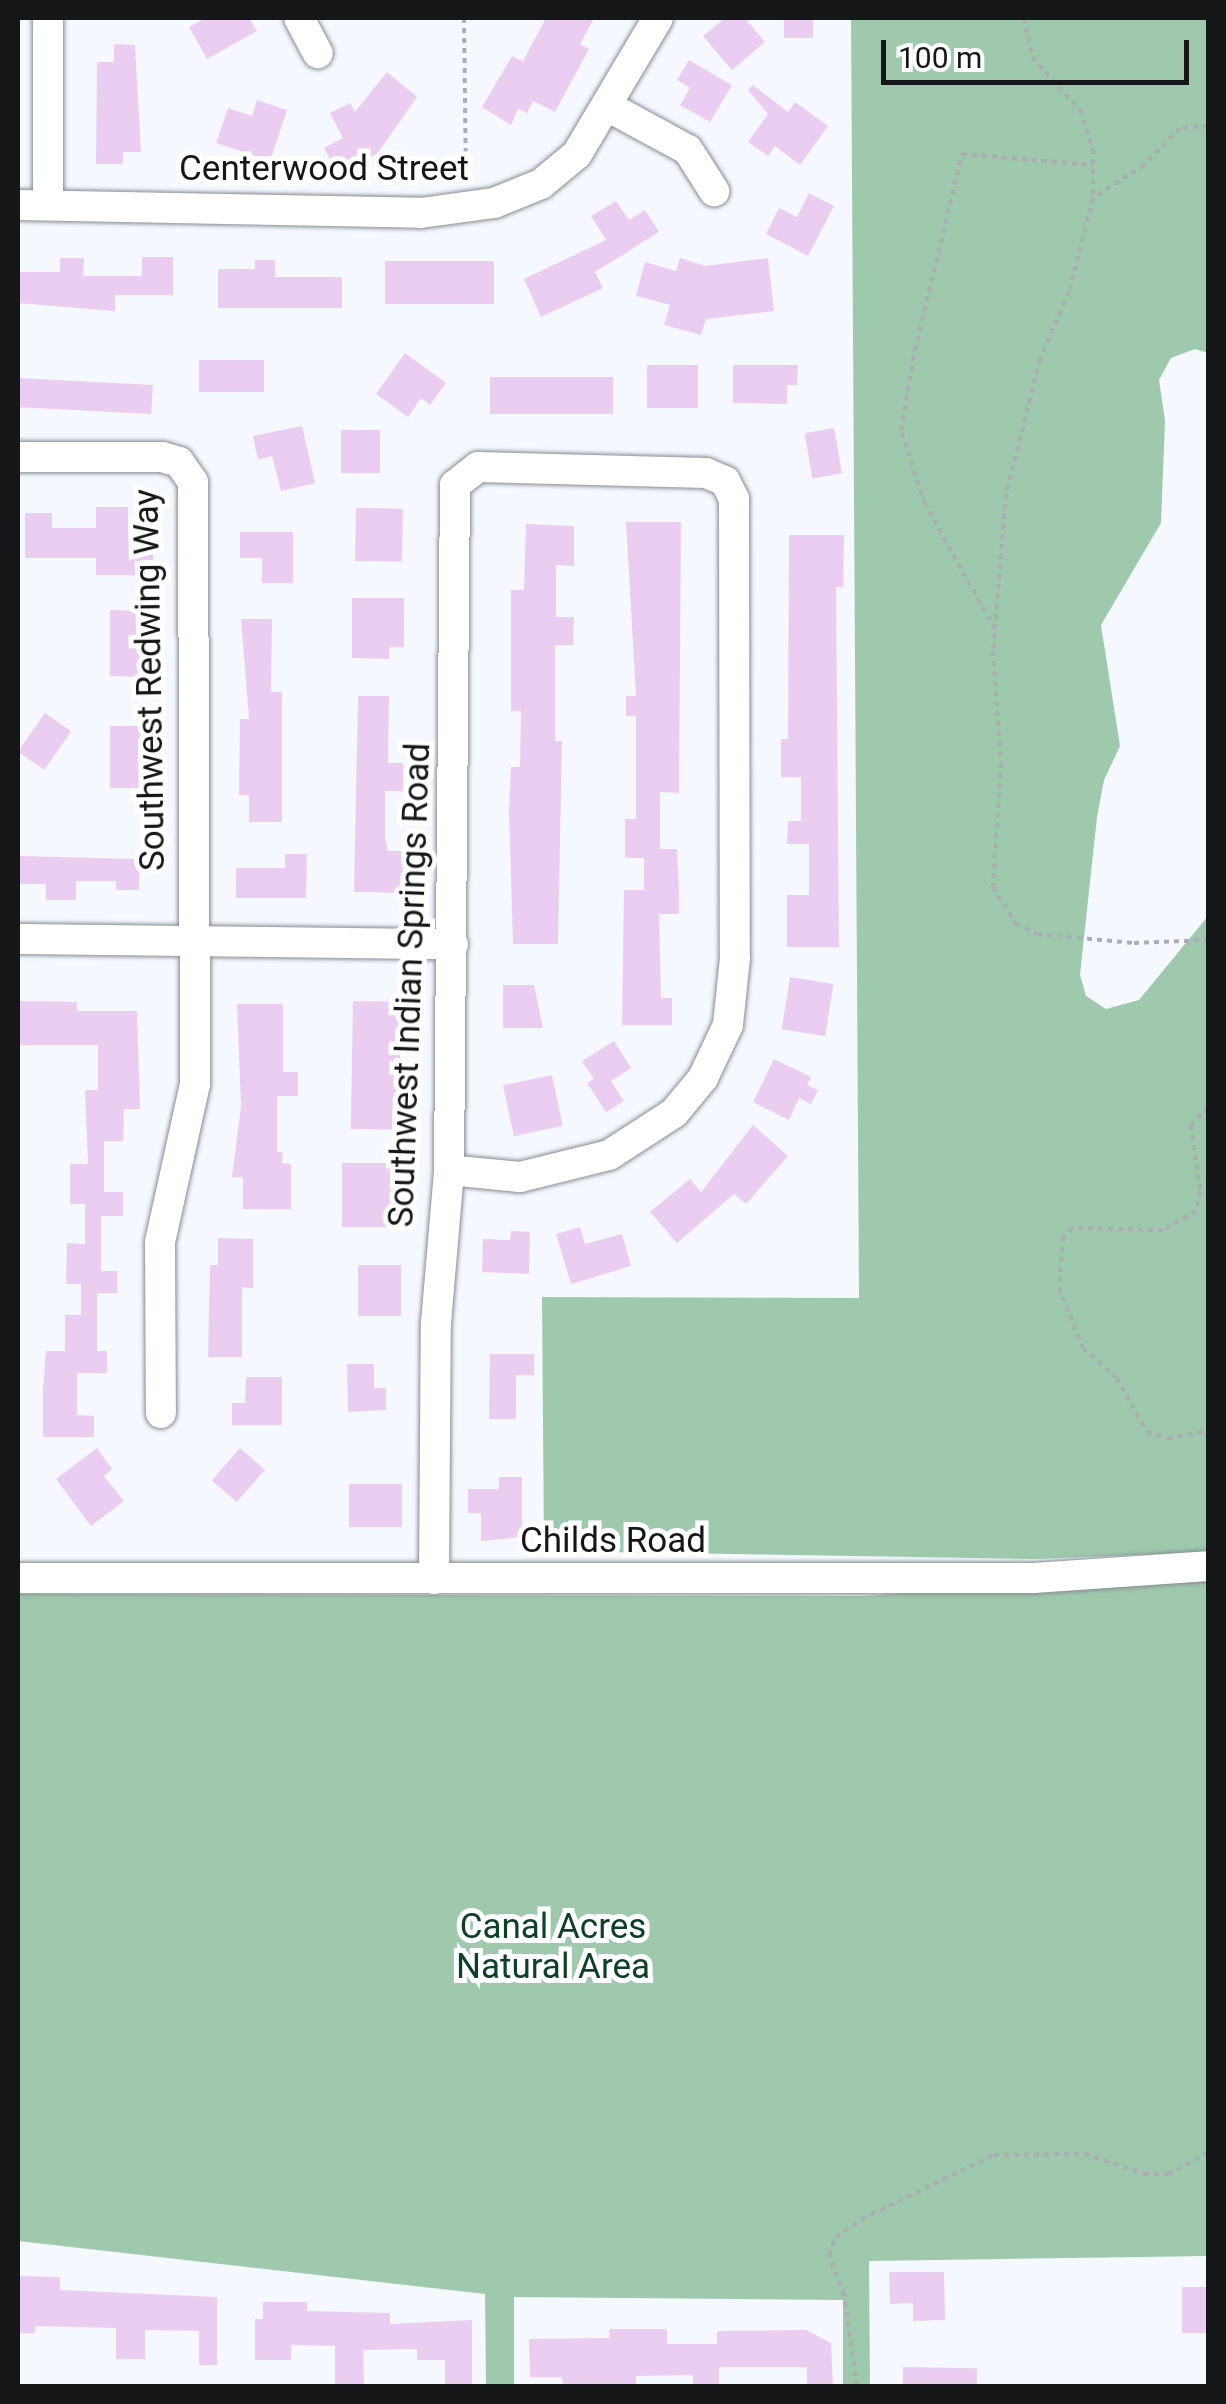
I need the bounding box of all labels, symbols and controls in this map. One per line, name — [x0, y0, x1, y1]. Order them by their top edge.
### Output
scale bar — [886, 20, 1194, 82]
text: 100 m — [898, 40, 982, 75]
street label: Centerwood Street — [179, 148, 469, 190]
street label: Southwest Redwing Way — [126, 489, 174, 871]
street label: Southwest Indian Springs Road — [381, 742, 439, 1228]
street label: Childs Road — [520, 1520, 706, 1562]
park label: Canal Acres Natural Area — [456, 1906, 650, 1988]

